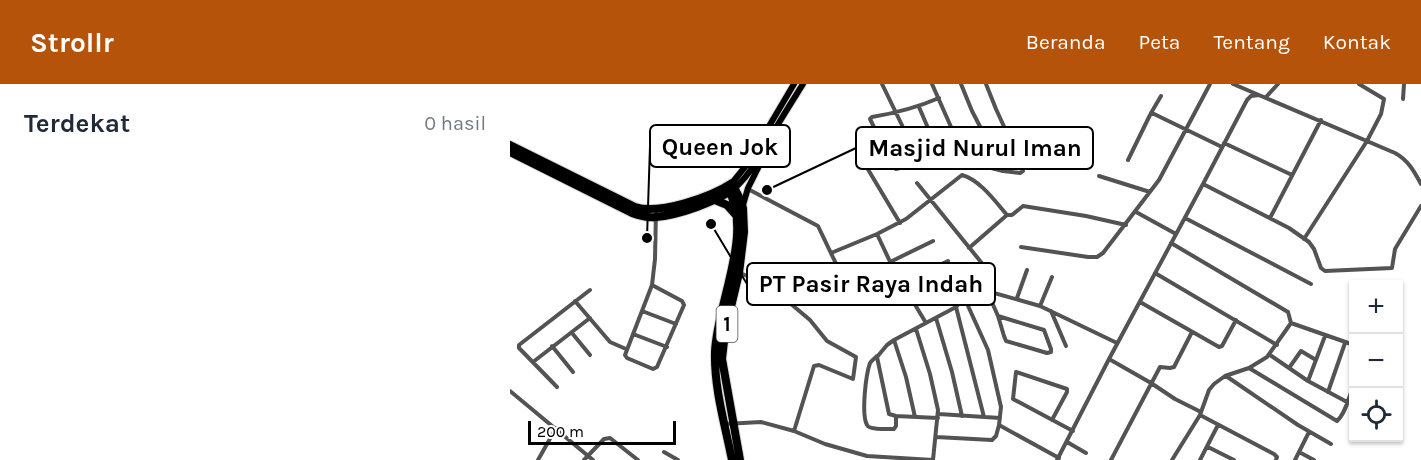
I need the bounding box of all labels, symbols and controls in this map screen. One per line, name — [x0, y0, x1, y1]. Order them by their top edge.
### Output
text: Strollr — [30, 26, 114, 59]
text: Beranda — [1026, 30, 1106, 54]
text: Peta — [1139, 30, 1180, 54]
text: Tentang — [1213, 30, 1290, 54]
text: Kontak — [1323, 30, 1391, 54]
text: Terdekat — [24, 108, 130, 139]
text: 0 hasil — [424, 112, 486, 135]
callout: Queen Jok — [650, 125, 790, 167]
callout: Masjid Nurul Iman — [856, 127, 1093, 169]
text: Queen Jok — [662, 133, 778, 161]
text: Masjid Nurul Iman — [868, 134, 1082, 162]
callout: PT Pasir Raya Indah — [747, 263, 995, 305]
text: PT Pasir Raya Indah — [759, 270, 983, 298]
map controls — [1349, 280, 1403, 442]
button: + — [1349, 280, 1403, 334]
road number: 1 — [716, 306, 738, 342]
button: − — [1349, 334, 1403, 388]
button: locate — [1349, 388, 1403, 442]
scale bar — [528, 418, 676, 446]
text: 200 m — [537, 422, 584, 441]

